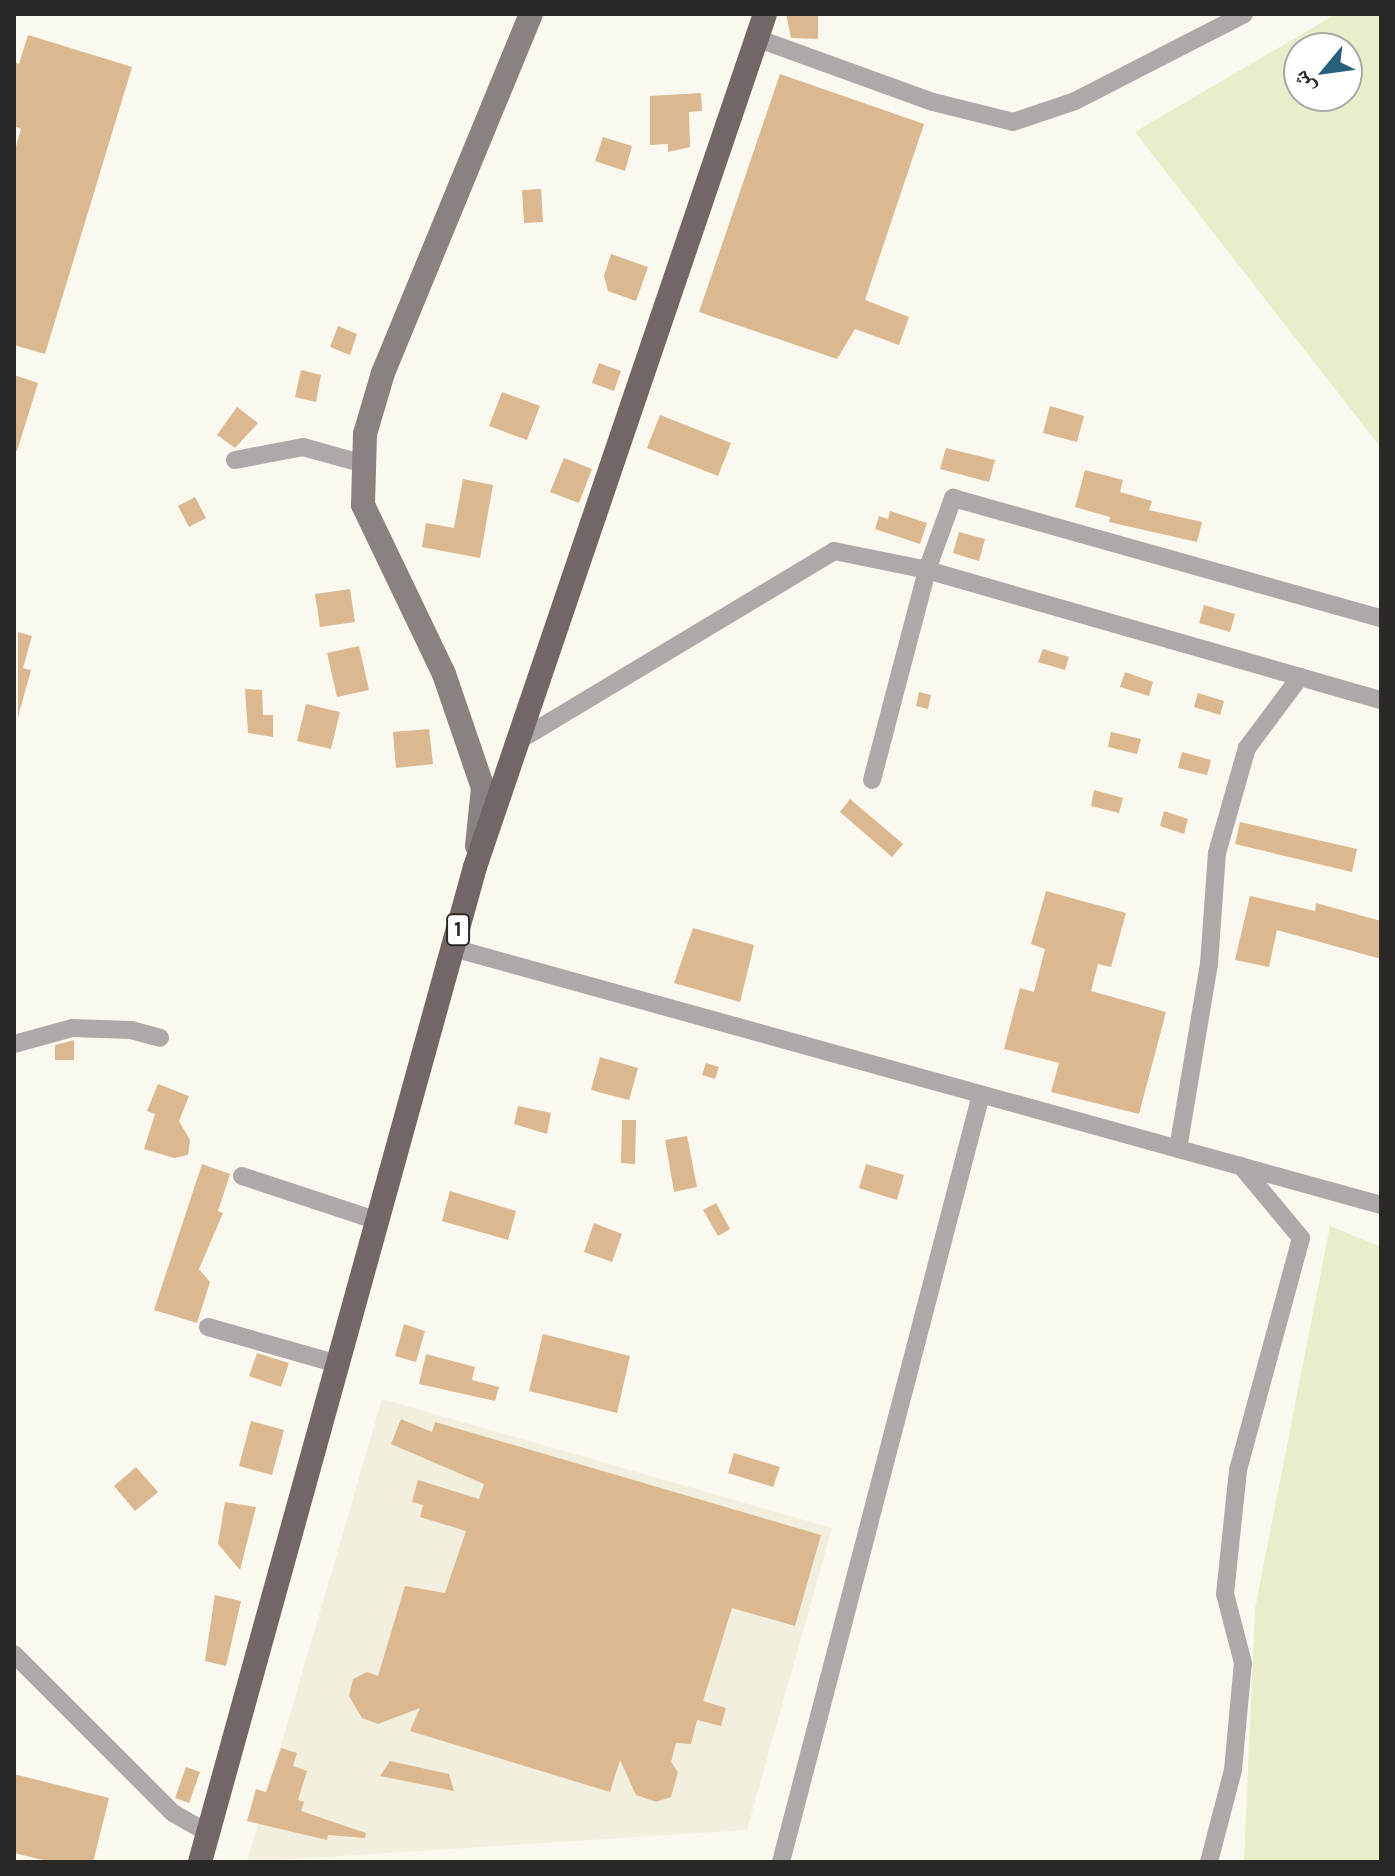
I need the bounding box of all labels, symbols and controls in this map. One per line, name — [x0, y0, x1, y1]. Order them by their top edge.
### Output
north arrow — [1283, 32, 1363, 112]
text: ش — [1287, 66, 1321, 99]
road number: 1 — [446, 912, 470, 948]

